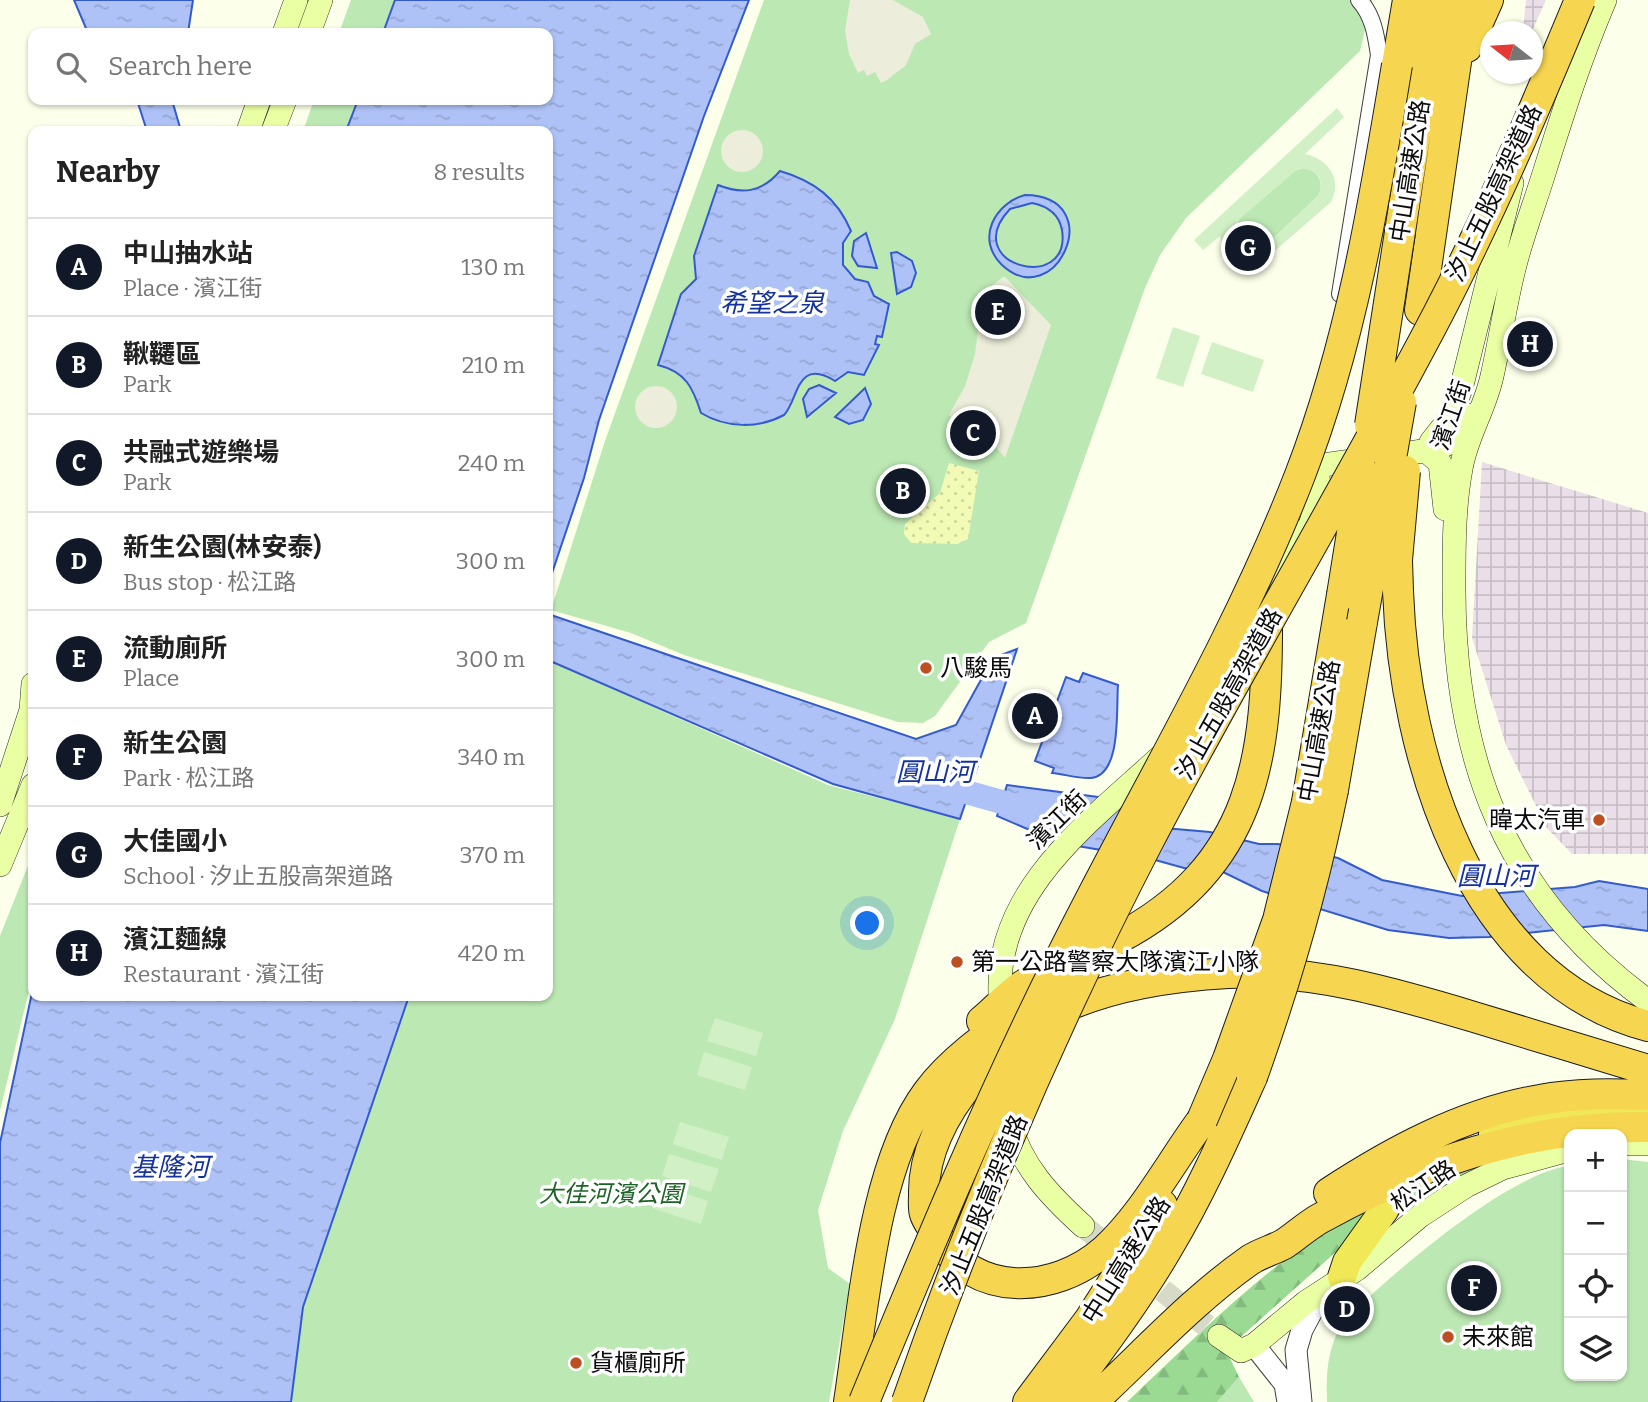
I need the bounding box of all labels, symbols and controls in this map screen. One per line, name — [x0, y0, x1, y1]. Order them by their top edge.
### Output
north arrow — [1480, 21, 1543, 84]
search box — [28, 28, 553, 105]
icon: search — [52, 48, 90, 86]
text: Search here — [108, 51, 252, 82]
street label: 中山高速公路 — [1385, 98, 1435, 244]
street label: 汐止五股高架道路 — [1441, 100, 1547, 286]
text: Nearby — [56, 154, 160, 190]
text: 8 results — [433, 158, 525, 186]
pin: G — [1225, 222, 1271, 274]
text: 中山抽水站 — [123, 238, 253, 269]
text: A — [71, 253, 87, 281]
text: 130 m — [461, 253, 525, 281]
text: Place · 濱江街 — [123, 274, 262, 302]
pin: E — [975, 286, 1021, 338]
water label: 希望之泉 — [720, 288, 825, 319]
pin: H — [1507, 318, 1553, 370]
text: 鞦韆區 — [123, 339, 201, 370]
text: B — [72, 351, 86, 379]
text: 210 m — [462, 351, 525, 379]
text: Park — [123, 370, 172, 398]
street label: 濱江街 — [1426, 376, 1476, 454]
pin: C — [950, 407, 996, 459]
text: 共融式遊樂場 — [123, 437, 279, 468]
text: C — [72, 449, 86, 477]
text: 240 m — [458, 449, 525, 477]
pin: B — [880, 465, 926, 517]
text: Park — [123, 468, 172, 496]
text: 新生公園(林安泰) — [123, 532, 321, 563]
text: D — [71, 547, 87, 575]
text: 300 m — [456, 547, 525, 575]
text: Bus stop · 松江路 — [123, 568, 296, 596]
street label: 汐止五股高架道路 — [1170, 603, 1288, 785]
text: 流動廁所 — [123, 633, 227, 664]
text: E — [72, 645, 86, 673]
text: 300 m — [456, 645, 525, 673]
place label: 八駿馬 — [940, 654, 1012, 682]
street label: 中山高速公路 — [1293, 658, 1345, 804]
marker: 八駿馬 — [918, 660, 934, 676]
text: Place — [123, 664, 179, 692]
pin: A — [1012, 690, 1058, 742]
text: 新生公園 — [123, 728, 227, 759]
text: F — [73, 743, 85, 771]
text: 340 m — [457, 743, 525, 771]
water label: 圓山河 — [896, 757, 979, 788]
text: Park · 松江路 — [123, 764, 255, 792]
street label: 濱江街 — [1022, 785, 1092, 855]
place label: 暐太汽車 — [1489, 806, 1585, 834]
marker: 暐太汽車 — [1591, 812, 1607, 828]
text: 大佳國小 — [123, 826, 227, 857]
text: G — [71, 841, 87, 869]
text: 370 m — [459, 841, 525, 869]
water label: 圓山河 — [1457, 861, 1540, 892]
text: School · 汐止五股高架道路 — [123, 862, 393, 890]
your location — [850, 906, 884, 940]
text: 濱江麵線 — [123, 924, 227, 955]
text: H — [70, 939, 88, 967]
text: 420 m — [458, 939, 525, 967]
place label: 第一公路警察大隊濱江小隊 — [971, 948, 1259, 976]
marker: 第一公路警察大隊濱江小隊 — [949, 954, 965, 970]
text: Restaurant · 濱江街 — [123, 960, 324, 988]
street label: 汐止五股高架道路 — [935, 1111, 1033, 1299]
map controls — [1564, 1129, 1627, 1381]
button: + — [1564, 1129, 1627, 1192]
water label: 基隆河 — [131, 1152, 214, 1183]
street label: 松江路 — [1385, 1154, 1461, 1218]
park label: 大佳河濱公園 — [539, 1180, 686, 1208]
street label: 中山高速公路 — [1076, 1192, 1176, 1328]
button: − — [1564, 1192, 1627, 1255]
button: locate — [1564, 1255, 1627, 1318]
pin: F — [1451, 1262, 1497, 1314]
pin: D — [1324, 1283, 1370, 1335]
button: layers — [1564, 1318, 1627, 1381]
place label: 未來館 — [1462, 1323, 1534, 1351]
marker: 未來館 — [1440, 1329, 1456, 1345]
place label: 貨櫃廁所 — [590, 1349, 686, 1377]
marker: 貨櫃廁所 — [568, 1355, 584, 1371]

